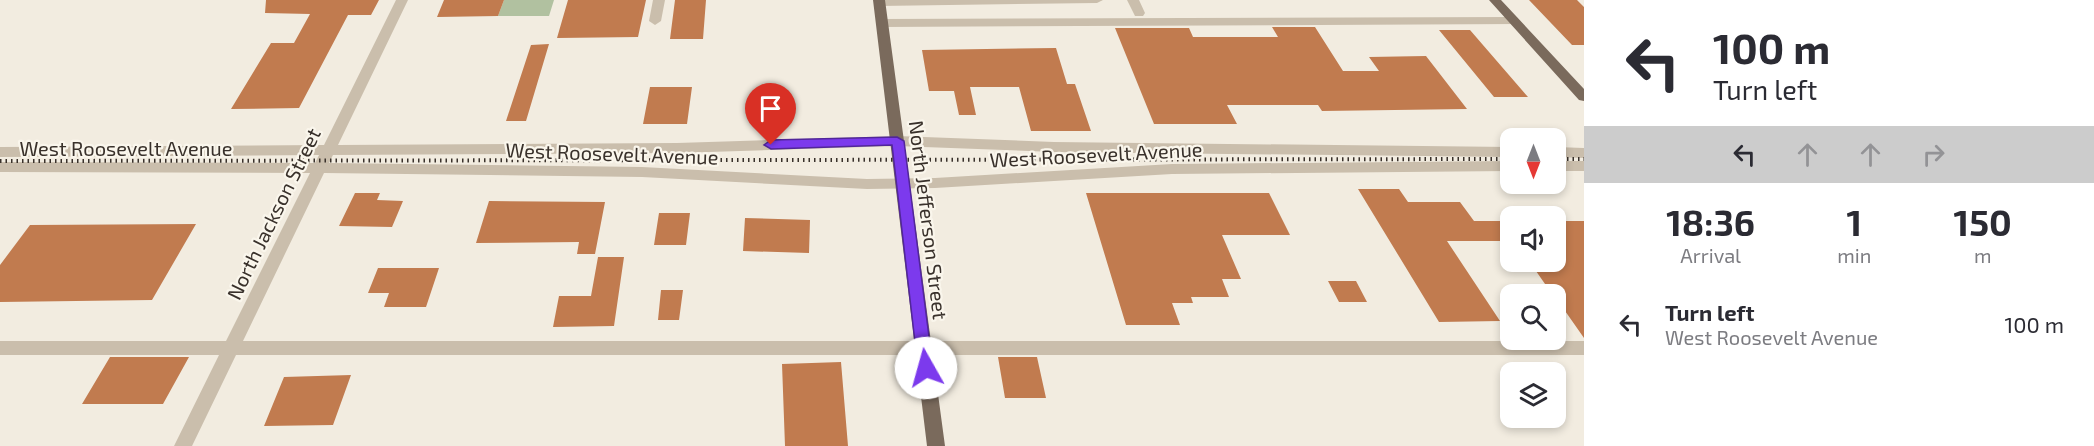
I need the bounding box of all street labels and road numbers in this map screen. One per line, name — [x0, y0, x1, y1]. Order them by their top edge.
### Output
street label: North Jefferson Street — [905, 119, 953, 321]
street label: North Jackson Street — [221, 124, 325, 303]
street label: West Roosevelt Avenue — [19, 136, 233, 160]
street label: West Roosevelt Avenue — [989, 136, 1203, 172]
street label: West Roosevelt Avenue — [505, 137, 719, 169]

